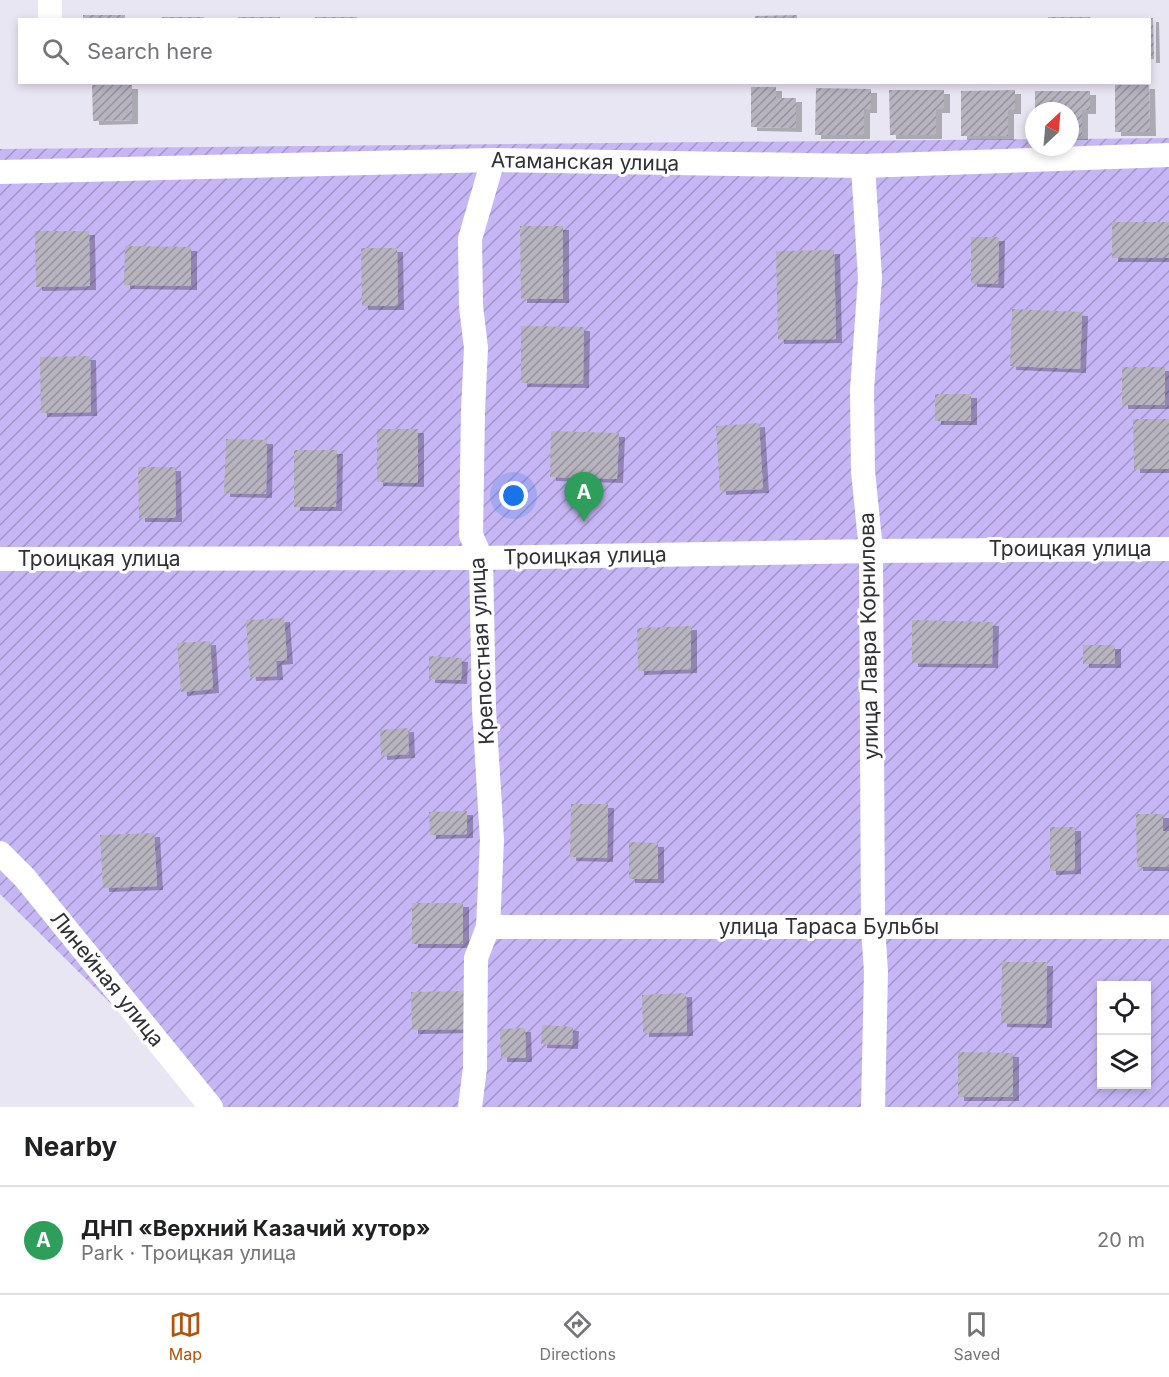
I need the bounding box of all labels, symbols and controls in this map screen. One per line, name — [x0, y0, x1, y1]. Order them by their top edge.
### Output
search box — [18, 18, 1151, 84]
icon: search — [39, 35, 72, 68]
text: Search here — [87, 38, 213, 64]
north arrow — [1025, 102, 1079, 156]
street label: Атаманская улица — [491, 147, 679, 176]
pin: A — [564, 472, 604, 522]
your location — [499, 481, 528, 510]
street label: улица Лавра Корнилова — [854, 512, 883, 760]
street label: Троицкая улица — [988, 536, 1152, 561]
street label: Троицкая улица — [503, 542, 667, 569]
street label: Троицкая улица — [17, 546, 181, 571]
street label: Крепостная улица — [464, 557, 499, 745]
street label: Линейная улица — [45, 906, 170, 1051]
street label: улица Тараса Бульбы — [719, 914, 939, 939]
map controls — [1097, 981, 1151, 1089]
button: locate — [1097, 981, 1151, 1035]
button: layers — [1097, 1035, 1151, 1089]
text: Nearby — [24, 1131, 117, 1162]
text: ДНП «Верхний Казачий хутор» — [81, 1215, 430, 1241]
text: A — [36, 1228, 51, 1252]
text: 20 m — [1097, 1228, 1145, 1252]
text: Park · Троицкая улица — [81, 1241, 296, 1265]
tab: Map — [169, 1308, 202, 1364]
tab: Directions — [540, 1308, 616, 1364]
tab: Saved — [953, 1308, 1000, 1364]

